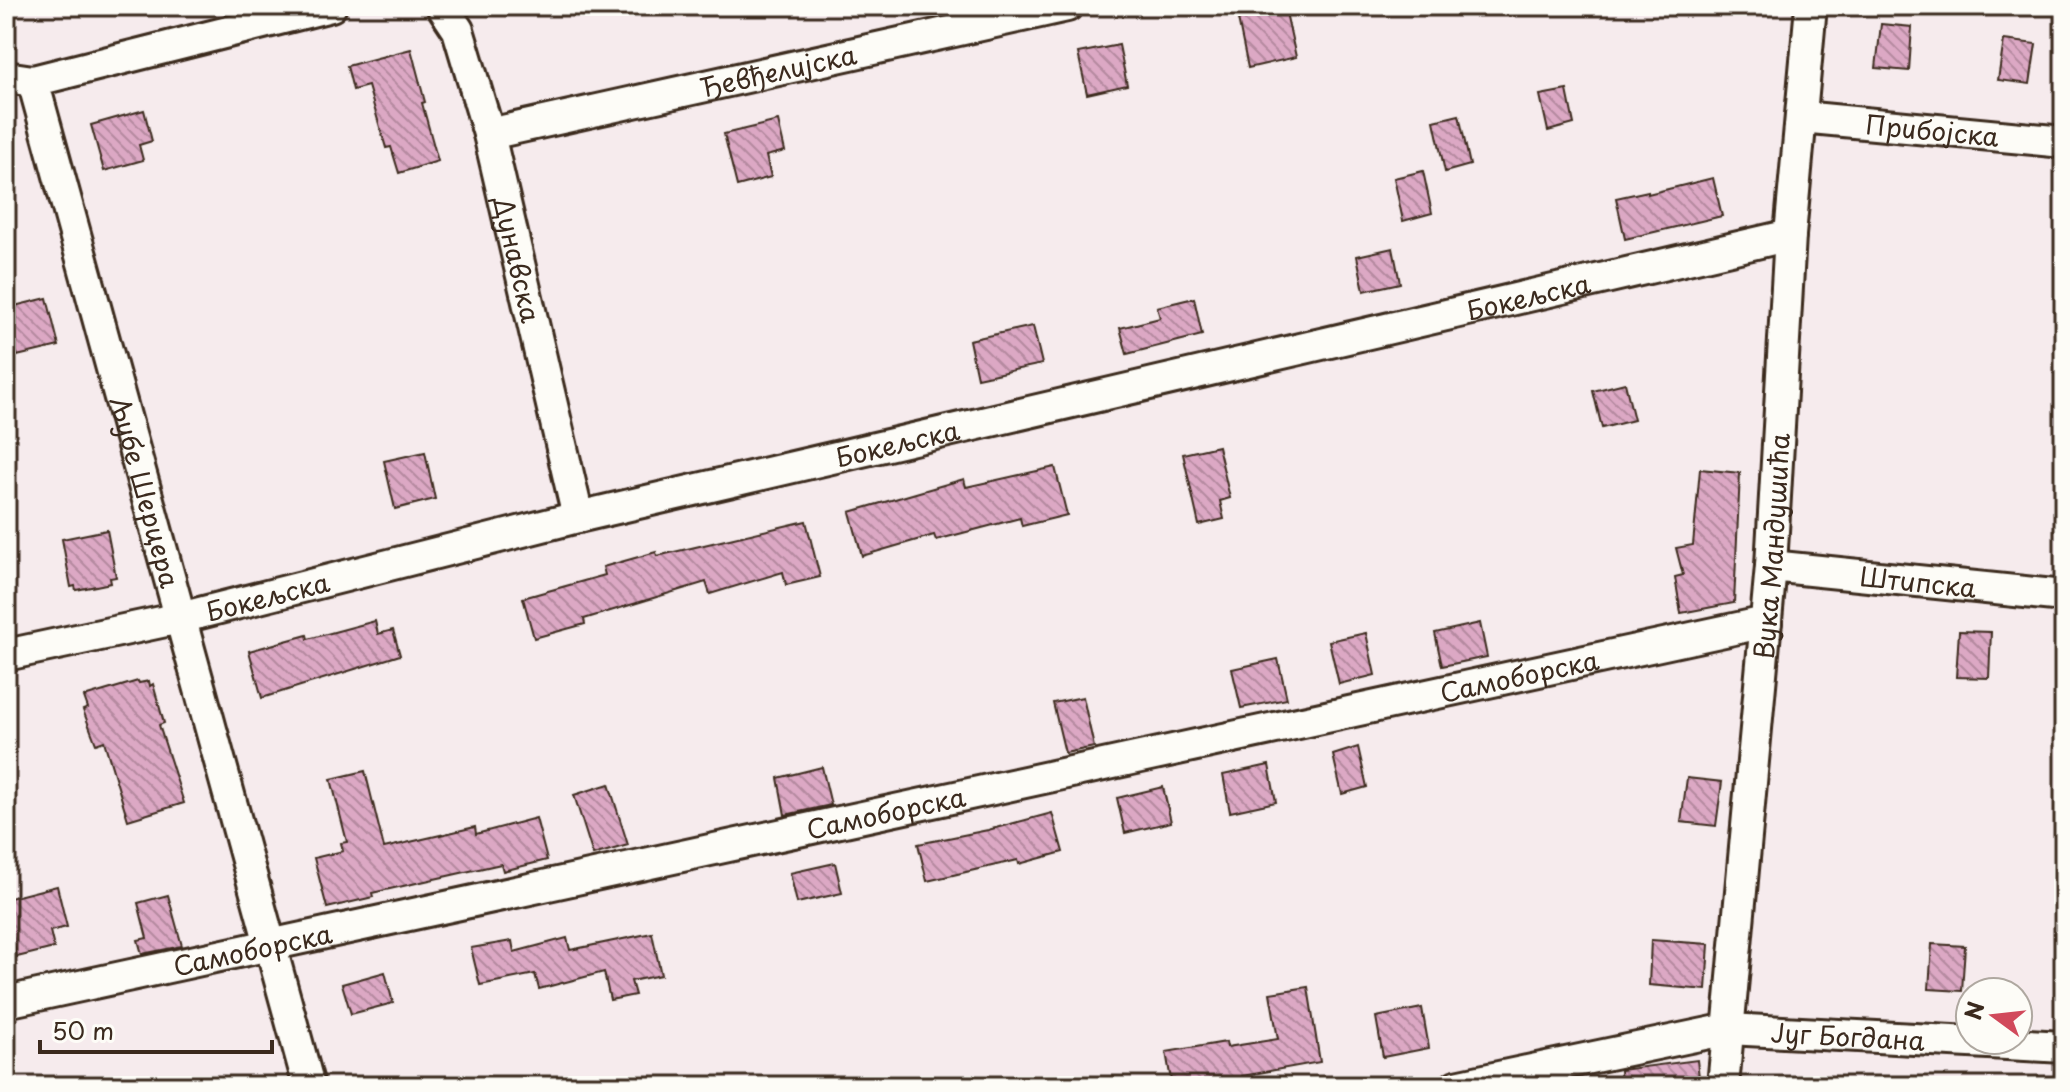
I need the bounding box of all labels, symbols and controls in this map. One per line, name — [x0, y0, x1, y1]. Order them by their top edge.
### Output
street label: Ђевђелијска — [696, 34, 861, 106]
street label: Прибојска — [1864, 104, 2002, 155]
street label: Дунавска — [484, 192, 552, 327]
street label: Бокељска — [1462, 262, 1595, 329]
street label: Љубе Шерцера — [101, 392, 191, 593]
street label: Бокељска — [831, 409, 964, 476]
street label: Вука Мандушића — [1743, 431, 1798, 661]
street label: Штипска — [1858, 556, 1979, 606]
street label: Бокељска — [201, 561, 334, 630]
street label: Самоборска — [1436, 639, 1603, 711]
street label: Самоборска — [803, 776, 970, 848]
street label: Самоборска — [169, 913, 336, 985]
north arrow — [1954, 976, 2034, 1056]
text: N — [1955, 998, 1991, 1023]
scale bar — [40, 1004, 272, 1054]
text: 50 m — [52, 1012, 114, 1048]
street label: Југ Богдана — [1770, 1012, 1927, 1059]

